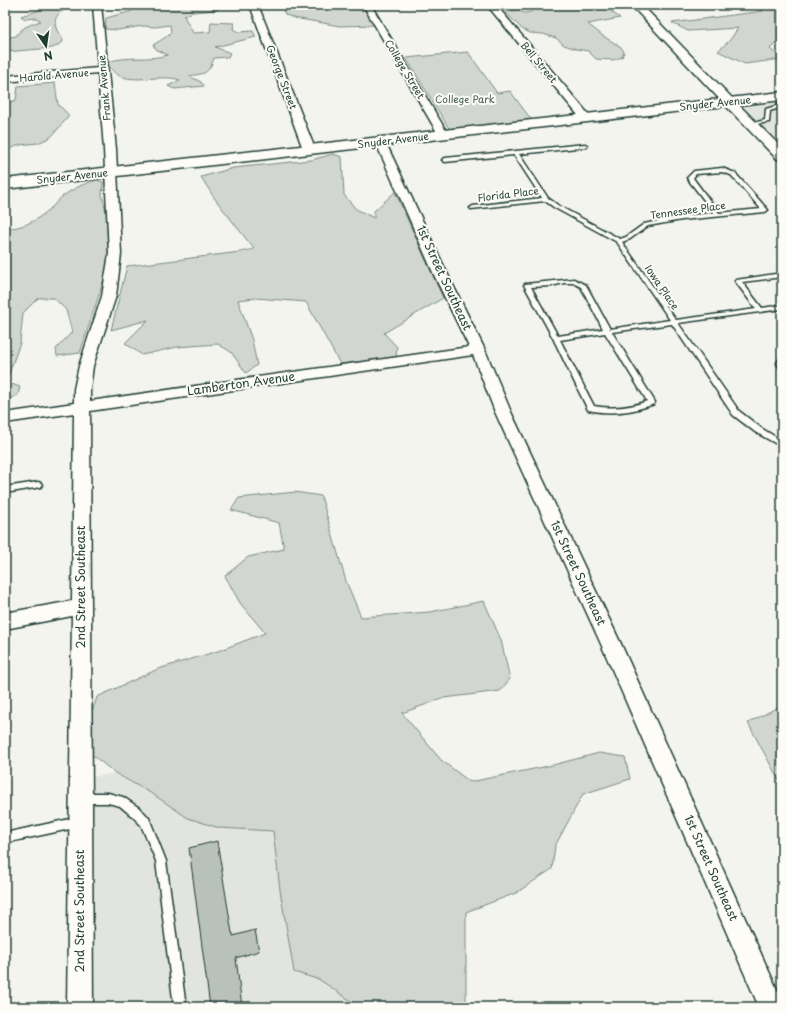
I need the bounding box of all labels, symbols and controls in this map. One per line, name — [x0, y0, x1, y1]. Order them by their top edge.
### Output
north arrow — [26, 26, 66, 66]
street label: College Street — [382, 36, 429, 101]
street label: Bell Street — [517, 37, 561, 86]
street label: George Street — [263, 42, 302, 111]
text: N — [42, 47, 55, 66]
street label: Frank Avenue — [93, 54, 114, 122]
street label: Harold Avenue — [19, 64, 89, 85]
park label: College Park — [435, 91, 495, 106]
street label: Snyder Avenue — [678, 91, 752, 115]
street label: Snyder Avenue — [356, 128, 430, 152]
street label: Snyder Avenue — [35, 164, 109, 188]
street label: Florida Place — [477, 182, 539, 205]
street label: Tennessee Place — [649, 197, 726, 222]
street label: 1st Street Southeast — [413, 222, 477, 333]
street label: Iowa Place — [642, 261, 683, 312]
street label: Lamberton Avenue — [186, 366, 296, 399]
street label: 1st Street Southeast — [547, 517, 611, 628]
street label: 2nd Street Southeast — [71, 525, 89, 648]
street label: 1st Street Southeast — [680, 812, 743, 924]
street label: 2nd Street Southeast — [70, 849, 88, 972]

